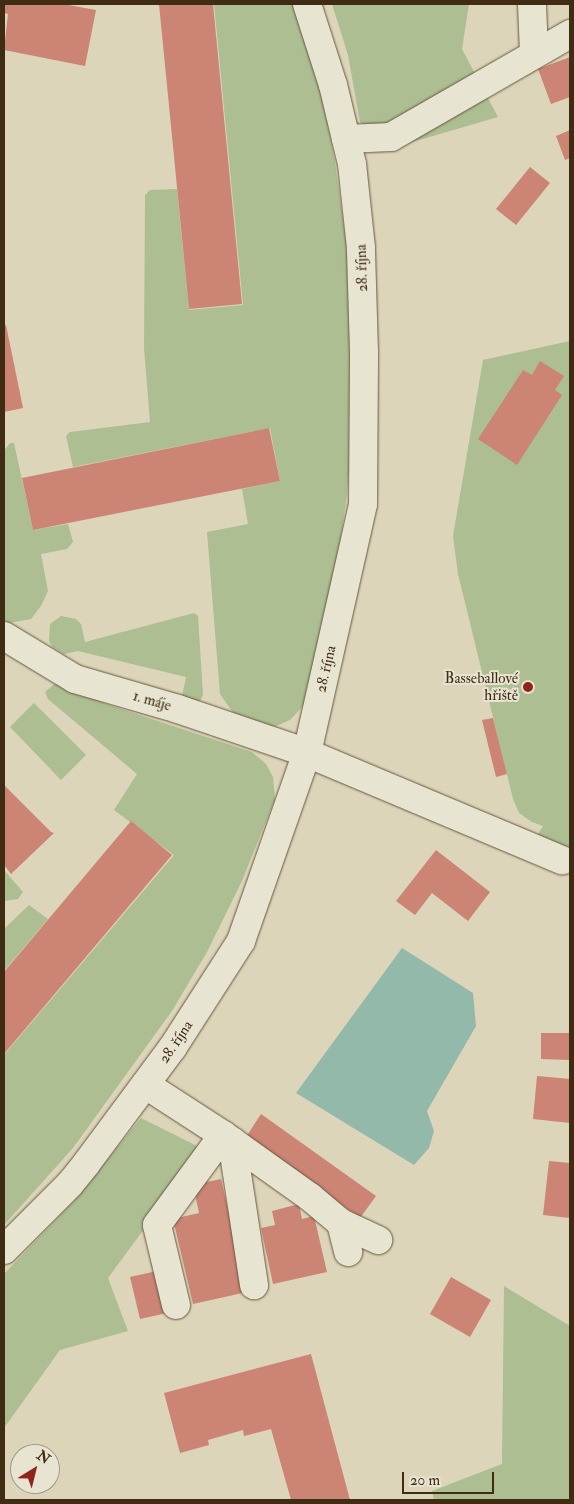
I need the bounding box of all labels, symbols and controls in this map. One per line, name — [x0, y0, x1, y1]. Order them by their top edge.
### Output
street label: 28. října — [352, 244, 372, 292]
street label: 28. října — [312, 644, 340, 694]
place label: Basseballové hřiště — [445, 669, 518, 704]
marker: Basseballové hřiště — [522, 681, 534, 693]
street label: 1. máje — [131, 687, 173, 715]
street label: 28. října — [155, 1017, 197, 1067]
north arrow — [10, 1444, 60, 1494]
text: N — [33, 1447, 54, 1468]
scale bar — [404, 1462, 496, 1494]
text: 20 m — [410, 1471, 440, 1490]

